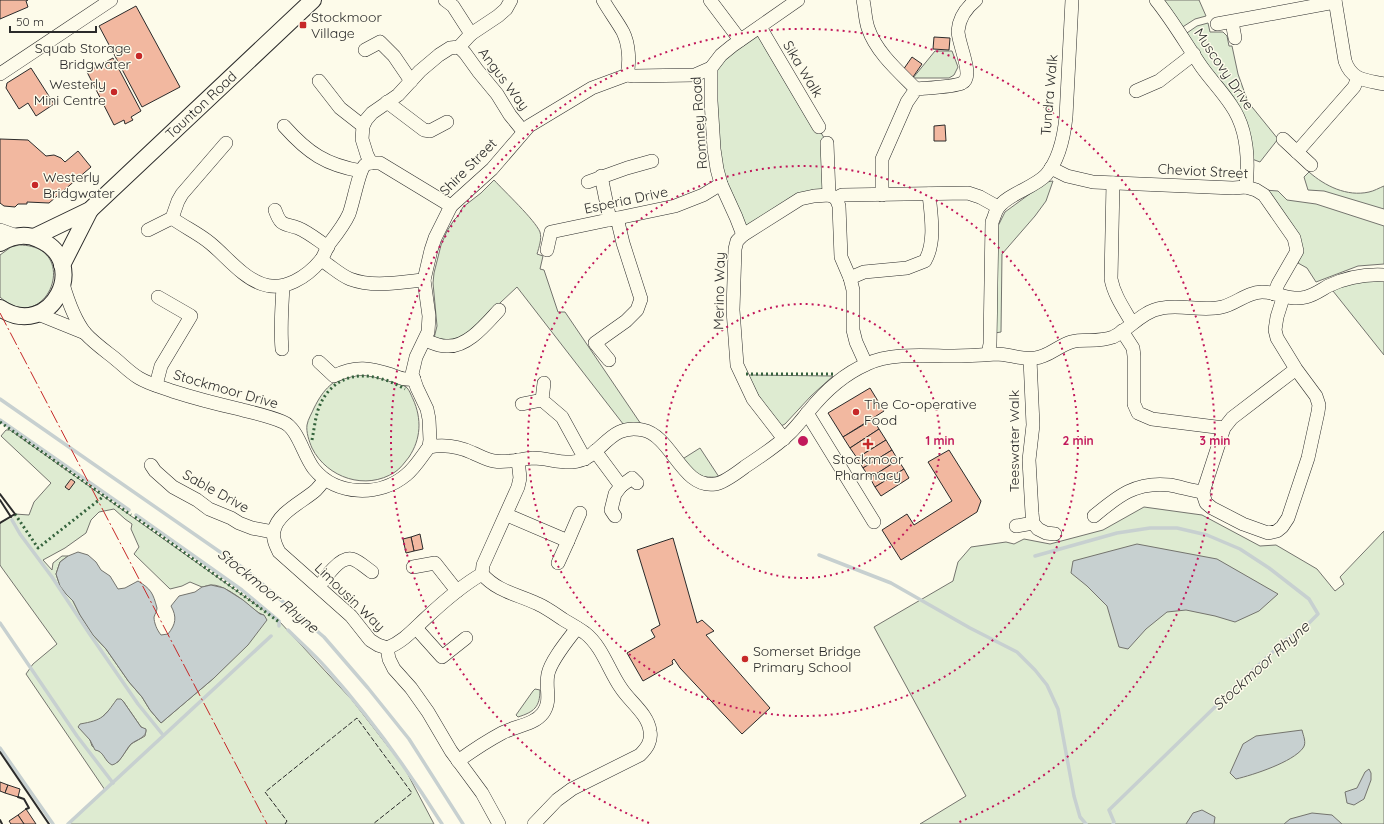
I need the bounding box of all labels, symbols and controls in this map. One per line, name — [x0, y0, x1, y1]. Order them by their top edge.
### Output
scale bar — [10, 8, 96, 34]
place label: Stockmoor Village — [311, 8, 382, 42]
text: 50 m — [16, 14, 44, 29]
marker: Stockmoor Village — [298, 20, 308, 30]
street label: Muscovy Drive — [1190, 25, 1258, 113]
street label: Sika Walk — [779, 37, 827, 101]
place label: Squab Storage Bridgwater — [35, 39, 132, 73]
street label: Angus Way — [475, 44, 533, 114]
marker: Squab Storage Bridgwater — [134, 51, 144, 61]
street label: Tundra Walk — [1036, 54, 1062, 136]
street label: Taunton Road — [161, 67, 241, 143]
place label: Westerly Mini Centre — [34, 75, 106, 109]
street label: Romney Road — [687, 76, 711, 170]
marker: Westerly Mini Centre — [109, 87, 119, 97]
street label: Shire Street — [436, 134, 501, 199]
street label: Cheviot Street — [1157, 160, 1249, 182]
place label: Westerly Bridgwater — [43, 168, 115, 202]
marker: Westerly Bridgwater — [30, 180, 40, 190]
street label: Esperia Drive — [582, 182, 670, 218]
street label: Merino Way — [709, 252, 729, 330]
street label: Stockmoor Drive — [171, 365, 281, 413]
street label: Teeswater Walk — [1005, 390, 1023, 492]
place label: The Co-operative Food — [864, 395, 977, 429]
marker: The Co-operative Food — [851, 407, 861, 417]
text: 1 min — [925, 433, 955, 448]
text: 2 min — [1062, 433, 1094, 448]
text: 3 min — [1200, 433, 1230, 448]
centre of rings — [796, 434, 810, 448]
marker: Stockmoor Pharmacy — [863, 439, 873, 449]
place label: Stockmoor Pharmacy — [833, 450, 904, 484]
street label: Sable Drive — [180, 465, 253, 517]
water label: Stockmoor Rhyne — [214, 544, 323, 637]
street label: Limousin Way — [311, 559, 389, 635]
water label: Stockmoor Rhyne — [1208, 617, 1314, 714]
place label: Somerset Bridge Primary School — [753, 642, 861, 676]
marker: Somerset Bridge Primary School — [740, 654, 750, 664]

